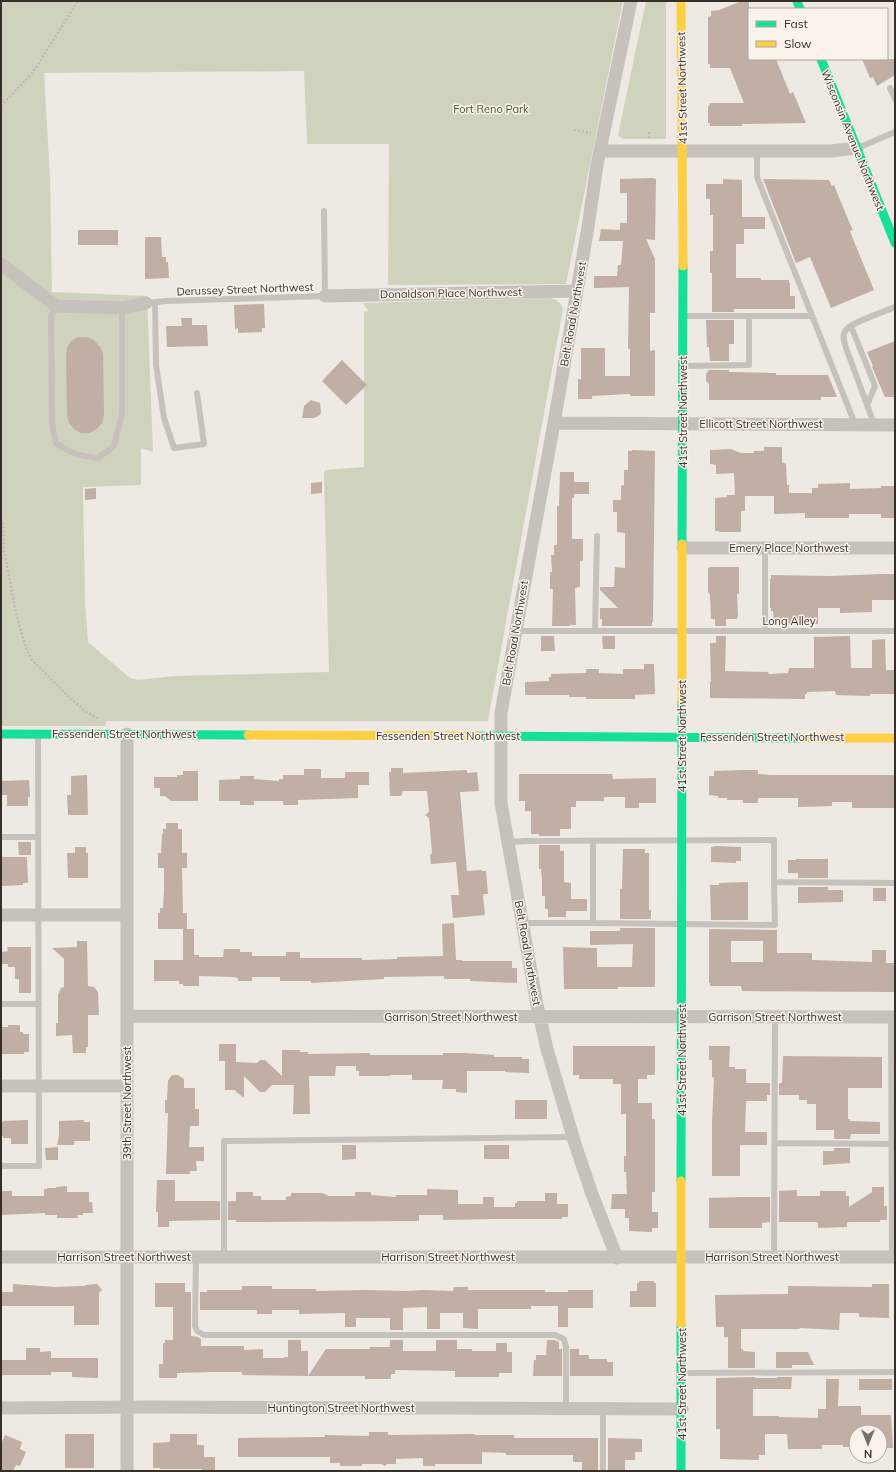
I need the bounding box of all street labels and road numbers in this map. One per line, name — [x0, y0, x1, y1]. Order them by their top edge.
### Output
street label: 41st Street Northwest — [674, 32, 690, 144]
street label: Wisconsin Avenue Northwest — [818, 68, 888, 213]
street label: Belt Road Northwest — [557, 260, 589, 368]
street label: Derussey Street Northwest — [176, 280, 314, 298]
street label: Donaldson Place Northwest — [380, 285, 522, 301]
street label: 41st Street Northwest — [676, 356, 690, 468]
street label: Ellicott Street Northwest — [699, 417, 823, 431]
street label: Emery Place Northwest — [729, 541, 849, 555]
street label: Belt Road Northwest — [499, 579, 531, 687]
street label: Long Alley — [762, 614, 816, 628]
street label: 41st Street Northwest — [675, 680, 689, 792]
street label: Fessenden Street Northwest — [52, 727, 196, 741]
street label: Fessenden Street Northwest — [376, 729, 520, 743]
street label: Fessenden Street Northwest — [700, 730, 844, 744]
street label: Belt Road Northwest — [512, 899, 544, 1007]
street label: 41st Street Northwest — [675, 1004, 689, 1116]
street label: Garrison Street Northwest — [384, 1010, 518, 1024]
street label: Garrison Street Northwest — [708, 1010, 842, 1024]
street label: 39th Street Northwest — [120, 1046, 134, 1160]
street label: Harrison Street Northwest — [57, 1250, 191, 1264]
street label: Harrison Street Northwest — [381, 1250, 515, 1264]
street label: Harrison Street Northwest — [705, 1250, 839, 1264]
street label: 41st Street Northwest — [675, 1328, 689, 1440]
street label: Huntington Street Northwest — [267, 1401, 415, 1415]

